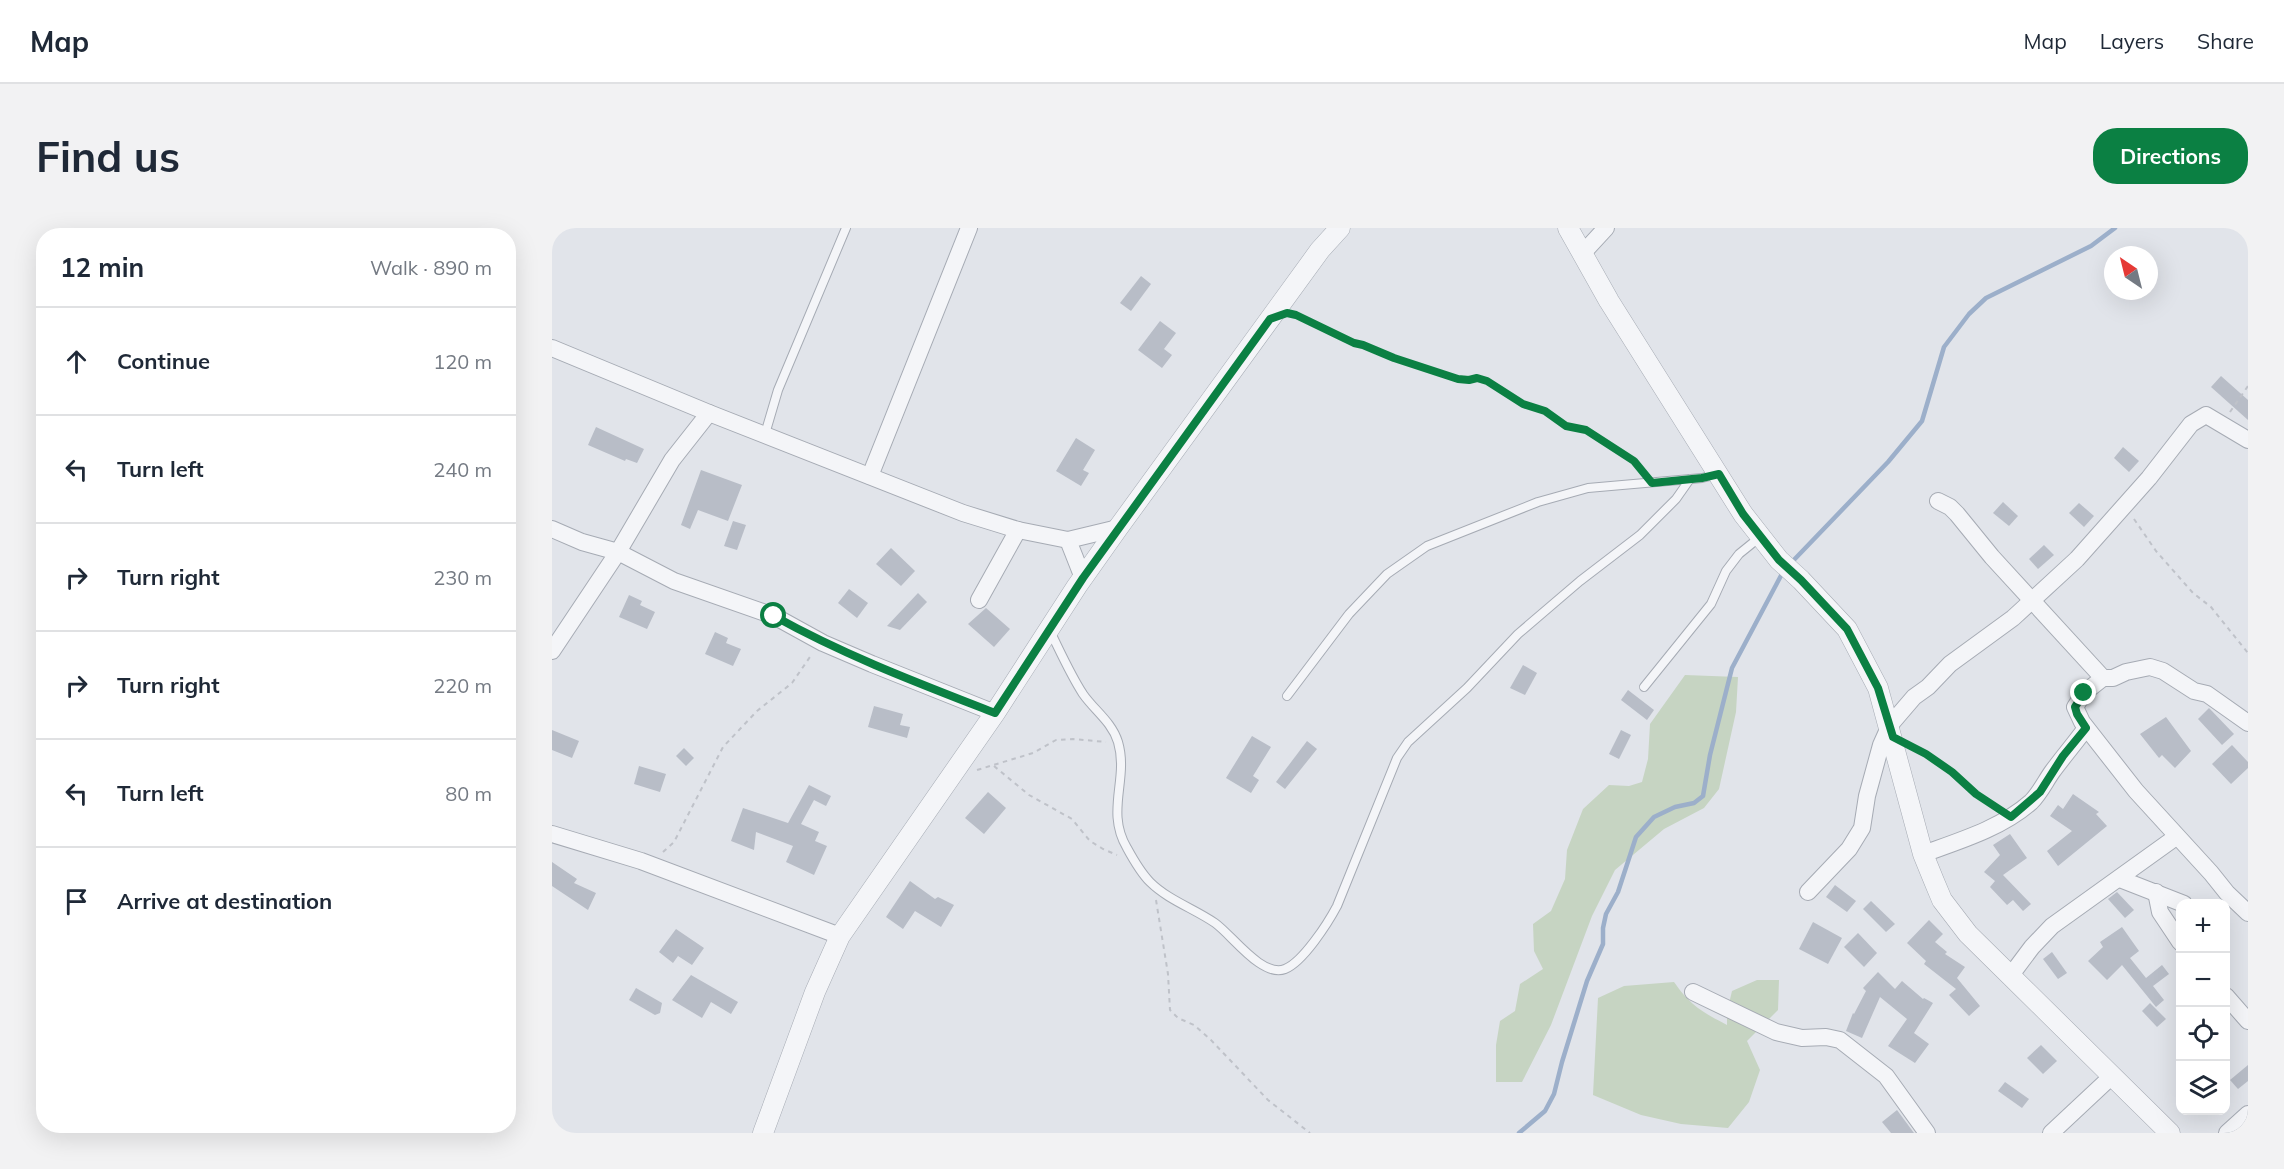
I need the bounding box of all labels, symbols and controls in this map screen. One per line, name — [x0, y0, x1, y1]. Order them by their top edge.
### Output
text: Map — [30, 24, 89, 59]
text: Map — [2024, 28, 2067, 54]
text: Layers — [2100, 28, 2164, 54]
text: Share — [2197, 28, 2254, 54]
button: Directions — [2093, 128, 2248, 184]
text: Find us — [36, 130, 180, 183]
north arrow — [2104, 246, 2158, 300]
text: 12 min — [60, 251, 144, 284]
text: Walk · 890 m — [370, 255, 492, 280]
icon: ahead — [60, 345, 93, 378]
text: Continue — [117, 347, 210, 375]
text: 120 m — [433, 349, 492, 374]
icon: left — [60, 453, 93, 486]
text: Turn left — [117, 455, 204, 483]
text: 240 m — [433, 457, 492, 482]
icon: right — [60, 561, 93, 594]
text: Turn right — [117, 563, 220, 591]
text: 230 m — [433, 565, 492, 590]
route start — [760, 602, 786, 628]
icon: right — [60, 669, 93, 702]
text: Turn right — [117, 671, 220, 699]
text: 220 m — [433, 673, 492, 698]
route end — [2070, 679, 2096, 705]
icon: left — [60, 777, 93, 810]
text: Turn left — [117, 779, 204, 807]
text: 80 m — [445, 781, 492, 806]
icon: arrive — [60, 885, 93, 918]
text: Arrive at destination — [117, 887, 332, 915]
map controls — [2176, 899, 2230, 1115]
button: + — [2176, 899, 2230, 953]
button: − — [2176, 953, 2230, 1007]
button: locate — [2176, 1007, 2230, 1061]
button: layers — [2176, 1061, 2230, 1115]

